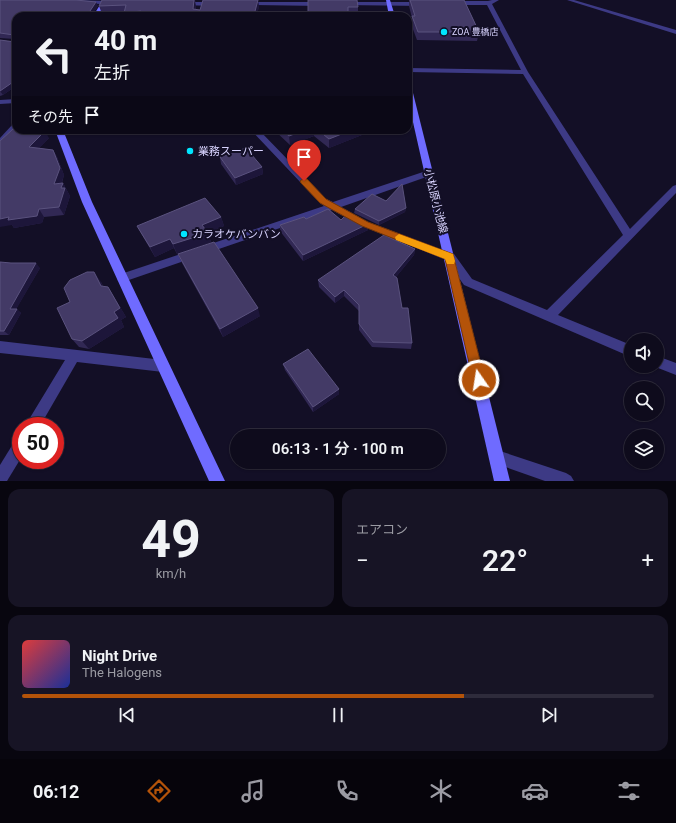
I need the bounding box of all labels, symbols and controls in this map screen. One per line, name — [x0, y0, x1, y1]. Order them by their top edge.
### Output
text: 40 m — [94, 24, 157, 57]
marker: ZOA 豊橋店 — [439, 27, 449, 37]
place label: ZOA 豊橋店 — [452, 27, 498, 37]
icon: left — [28, 28, 80, 80]
text: 左折 — [94, 62, 130, 83]
icon: arrive — [81, 104, 103, 126]
text: その先 — [28, 108, 73, 126]
pin — [287, 140, 321, 181]
place label: 業務スーパー — [198, 145, 264, 158]
marker: 業務スーパー — [185, 146, 195, 156]
icon: arrive — [293, 146, 315, 168]
street label: 小松原小池線 — [421, 168, 450, 235]
place label: カラオケバンバン — [192, 228, 281, 241]
marker: カラオケバンバン — [179, 229, 189, 239]
map controls — [624, 333, 664, 469]
button: sound — [624, 333, 664, 373]
position arrow — [458, 359, 500, 401]
button: search — [624, 381, 664, 421]
speed limit sign: 50 — [12, 417, 64, 469]
button: layers — [624, 429, 664, 469]
text: 06:13 · 1 分 · 100 m — [272, 440, 404, 458]
text: 49 — [141, 509, 201, 570]
text: エアコン — [356, 522, 408, 537]
text: 22° — [482, 543, 528, 578]
text: − — [356, 548, 369, 573]
text: + — [642, 548, 654, 573]
text: km/h — [156, 566, 186, 581]
text: Night Drive — [82, 647, 157, 665]
text: The Halogens — [82, 665, 162, 680]
icon: previous — [116, 704, 138, 726]
icon: pause — [327, 704, 349, 726]
icon: next — [538, 704, 560, 726]
icon: directions — [145, 777, 173, 805]
icon: music — [239, 777, 267, 805]
icon: phone — [333, 777, 361, 805]
icon: climate — [427, 777, 455, 805]
icon: car — [521, 777, 549, 805]
icon: filters — [615, 777, 643, 805]
text: 06:12 — [33, 781, 79, 802]

